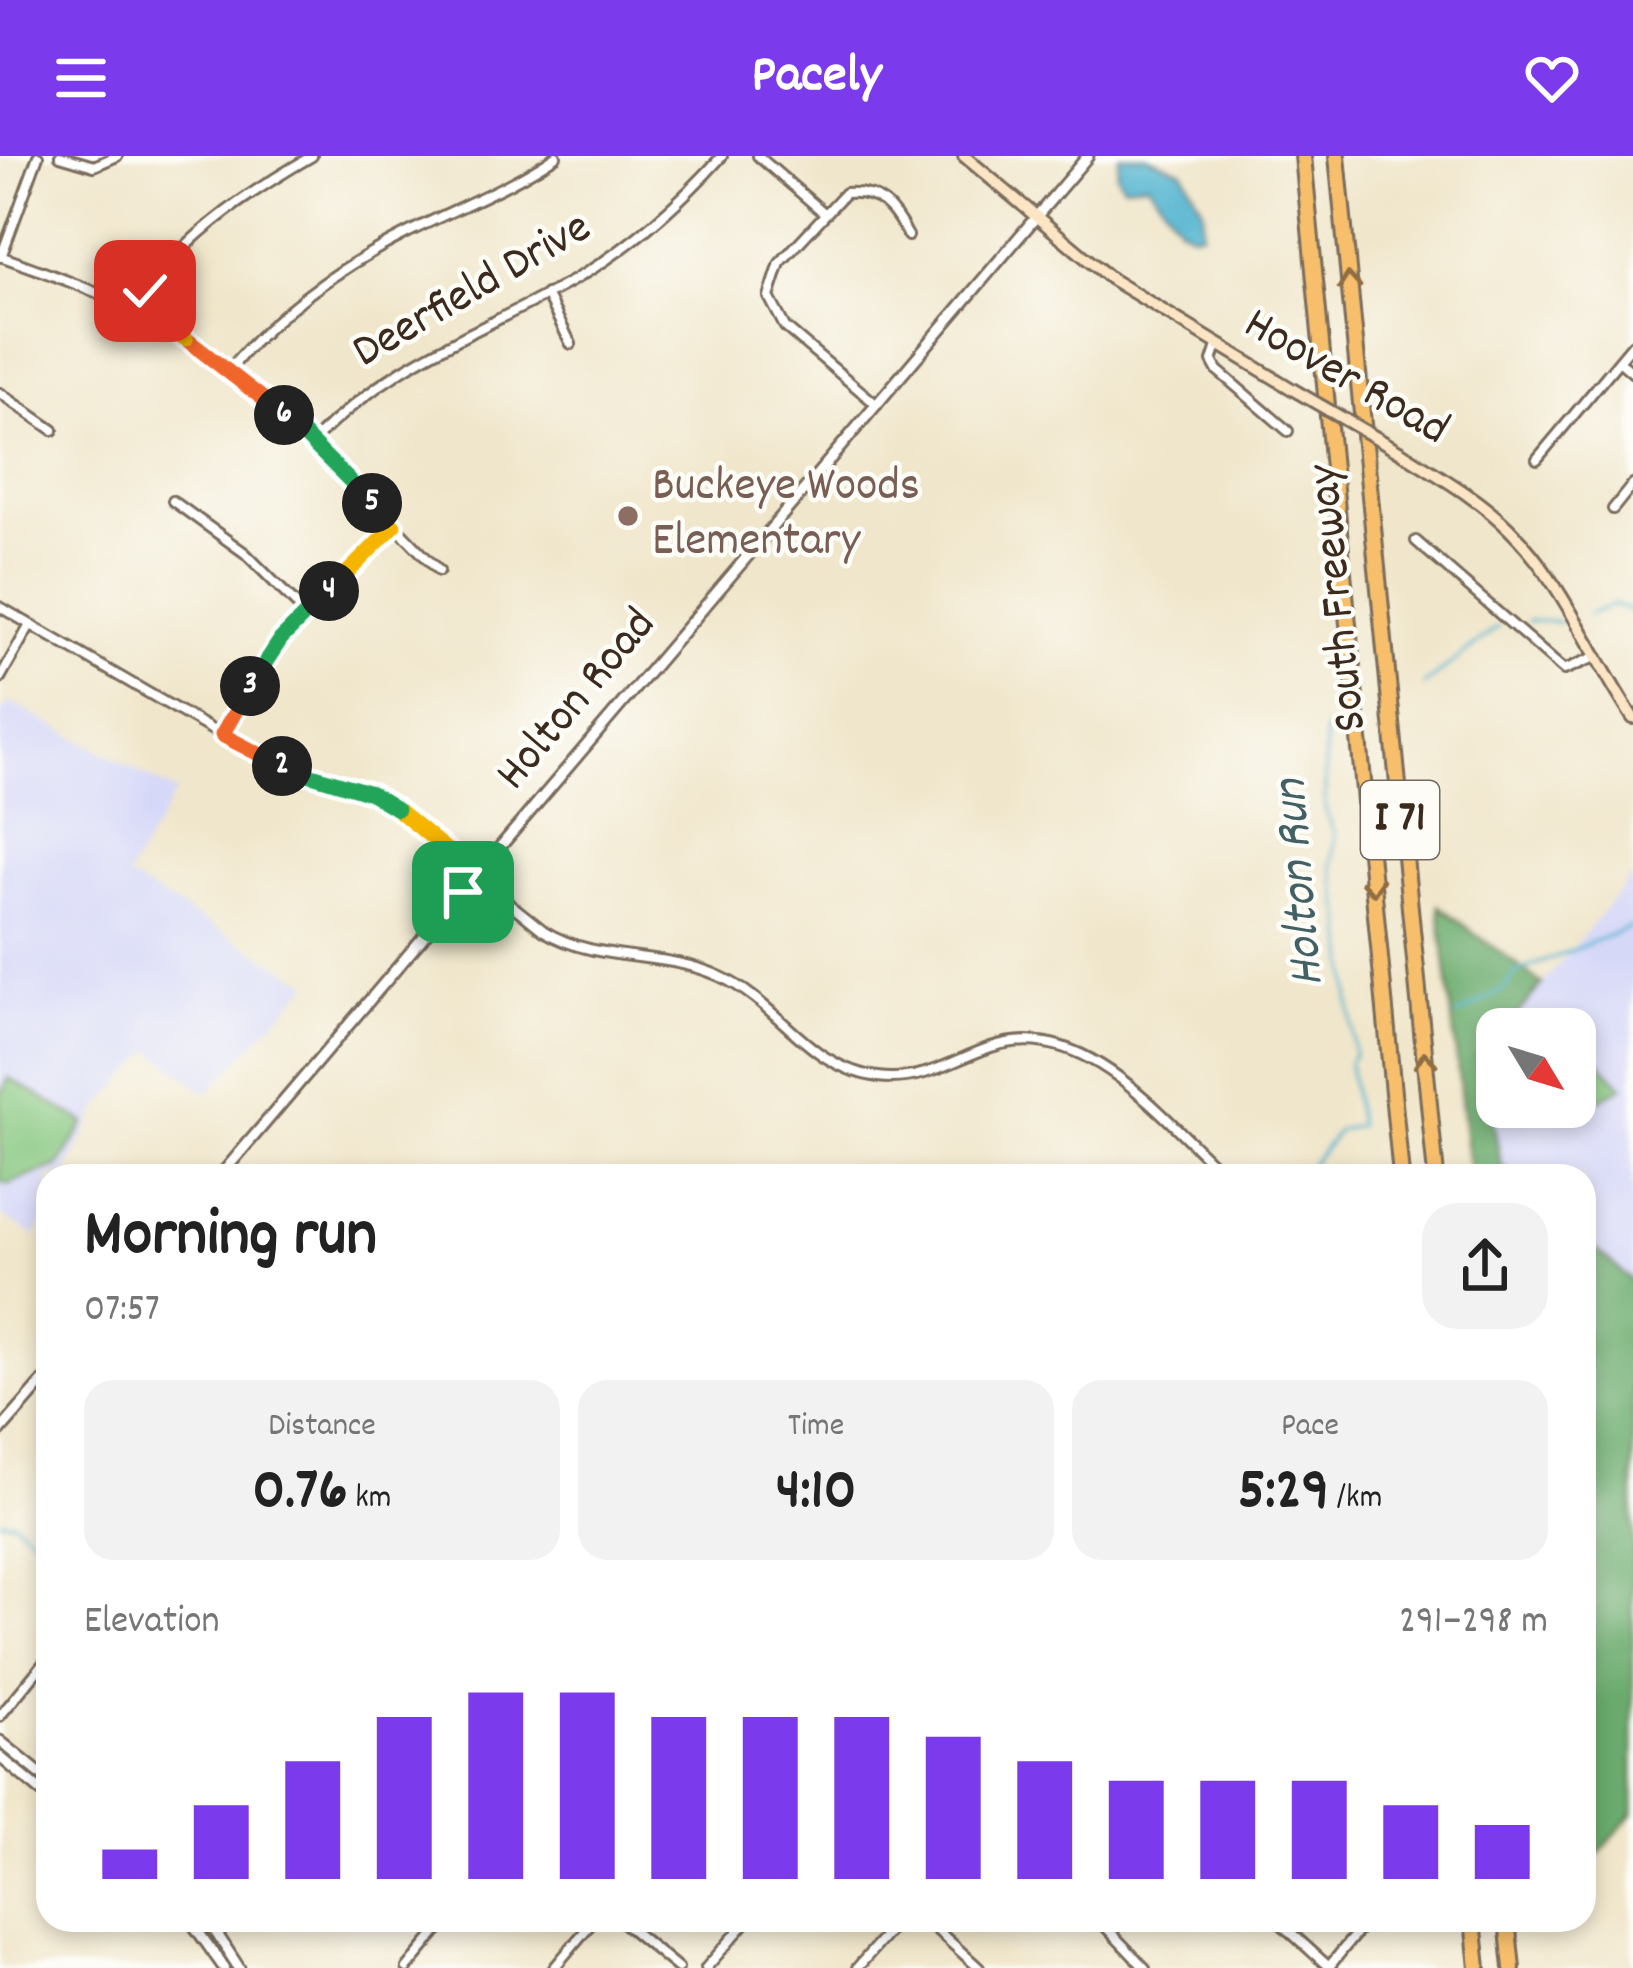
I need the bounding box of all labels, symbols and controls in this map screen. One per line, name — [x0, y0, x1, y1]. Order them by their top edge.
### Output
text: Pacely — [751, 40, 882, 117]
icon: menu — [48, 45, 114, 111]
icon: heart — [1519, 45, 1585, 111]
street label: Deerfield Drive — [341, 196, 605, 388]
pin — [94, 240, 196, 342]
icon: check — [112, 258, 178, 324]
one-way arrow — [1337, 271, 1362, 290]
street label: Hoover Road — [1229, 292, 1461, 466]
pin: 6 — [254, 385, 314, 445]
text: 6 — [276, 391, 292, 438]
place label: Buckeye Woods Elementary — [652, 454, 920, 578]
street label: South Freeway — [1292, 459, 1388, 735]
pin: 5 — [342, 473, 402, 533]
text: 5 — [364, 479, 380, 526]
marker: Buckeye Woods Elementary — [615, 503, 641, 529]
pin: 4 — [299, 561, 359, 621]
text: 4 — [322, 567, 336, 614]
street label: Holton Road — [481, 595, 675, 807]
pin: 3 — [220, 656, 280, 716]
text: 3 — [243, 662, 257, 709]
pin: 2 — [252, 736, 312, 796]
text: 2 — [275, 742, 289, 789]
water label: Holton Run — [1257, 775, 1347, 990]
road number: I 71 — [1361, 781, 1439, 859]
pin — [412, 841, 514, 943]
icon: arrive — [430, 859, 496, 925]
one-way arrow — [1360, 878, 1385, 897]
north arrow — [1476, 1008, 1596, 1128]
map controls — [1476, 1008, 1596, 1128]
one-way arrow — [1413, 1050, 1438, 1069]
text: Morning run — [84, 1192, 377, 1286]
button: share — [1422, 1203, 1548, 1329]
text: 07:57 — [84, 1284, 160, 1339]
text: Distance — [268, 1404, 376, 1451]
text: Time — [788, 1404, 844, 1451]
text: Pace — [1281, 1404, 1339, 1451]
text: 0.76 — [253, 1451, 348, 1537]
text: 4:10 — [776, 1451, 856, 1537]
text: 5:29 — [1238, 1451, 1329, 1537]
text: km — [348, 1476, 391, 1523]
text: /km — [1329, 1476, 1382, 1523]
text: Elevation — [84, 1596, 220, 1651]
text: 291–298 m — [1399, 1596, 1548, 1651]

